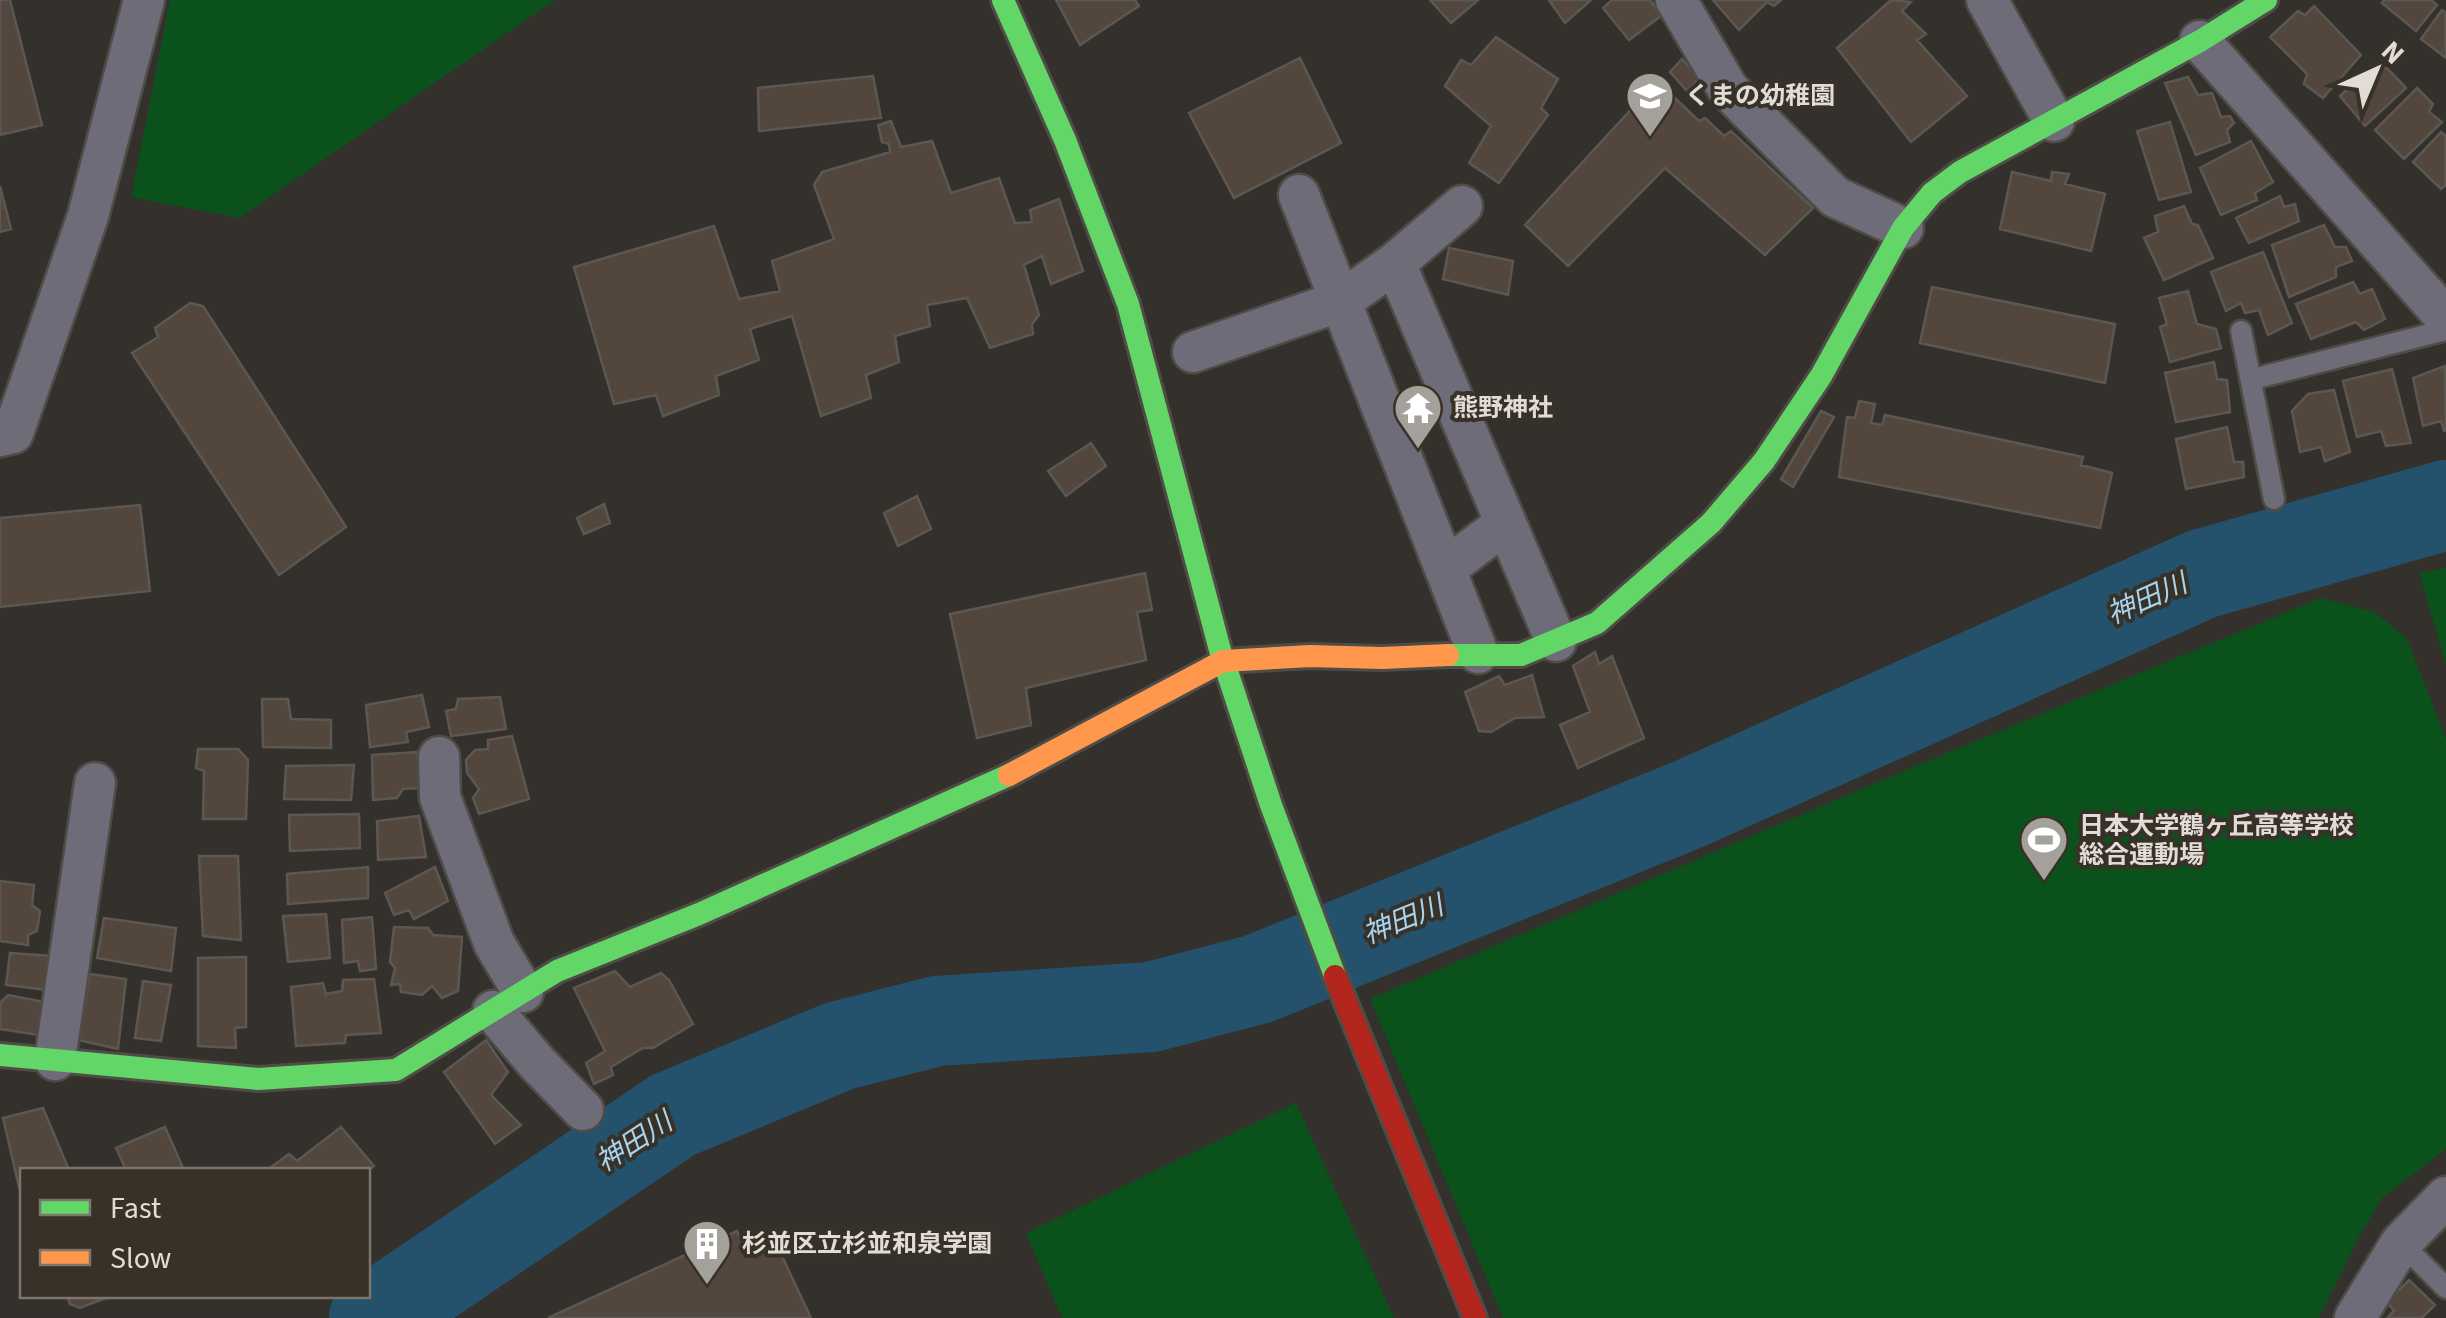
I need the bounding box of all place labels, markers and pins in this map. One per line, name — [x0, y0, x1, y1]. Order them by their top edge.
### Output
school or university icon: くまの幼稚園 — [1624, 70, 1676, 138]
place label: くまの幼稚園 — [1685, 78, 1835, 114]
temple icon: 熊野神社 — [1392, 382, 1444, 450]
place label: 熊野神社 — [1453, 390, 1553, 426]
place label: 日本大学鶴ヶ丘高等学校 総合運動場 — [2079, 808, 2354, 873]
sports icon: 日本大学鶴ヶ丘高等学校 総合運動場 — [2018, 814, 2070, 882]
building icon: 杉並区立杉並和泉学園 — [681, 1218, 733, 1286]
place label: 杉並区立杉並和泉学園 — [742, 1226, 992, 1262]

